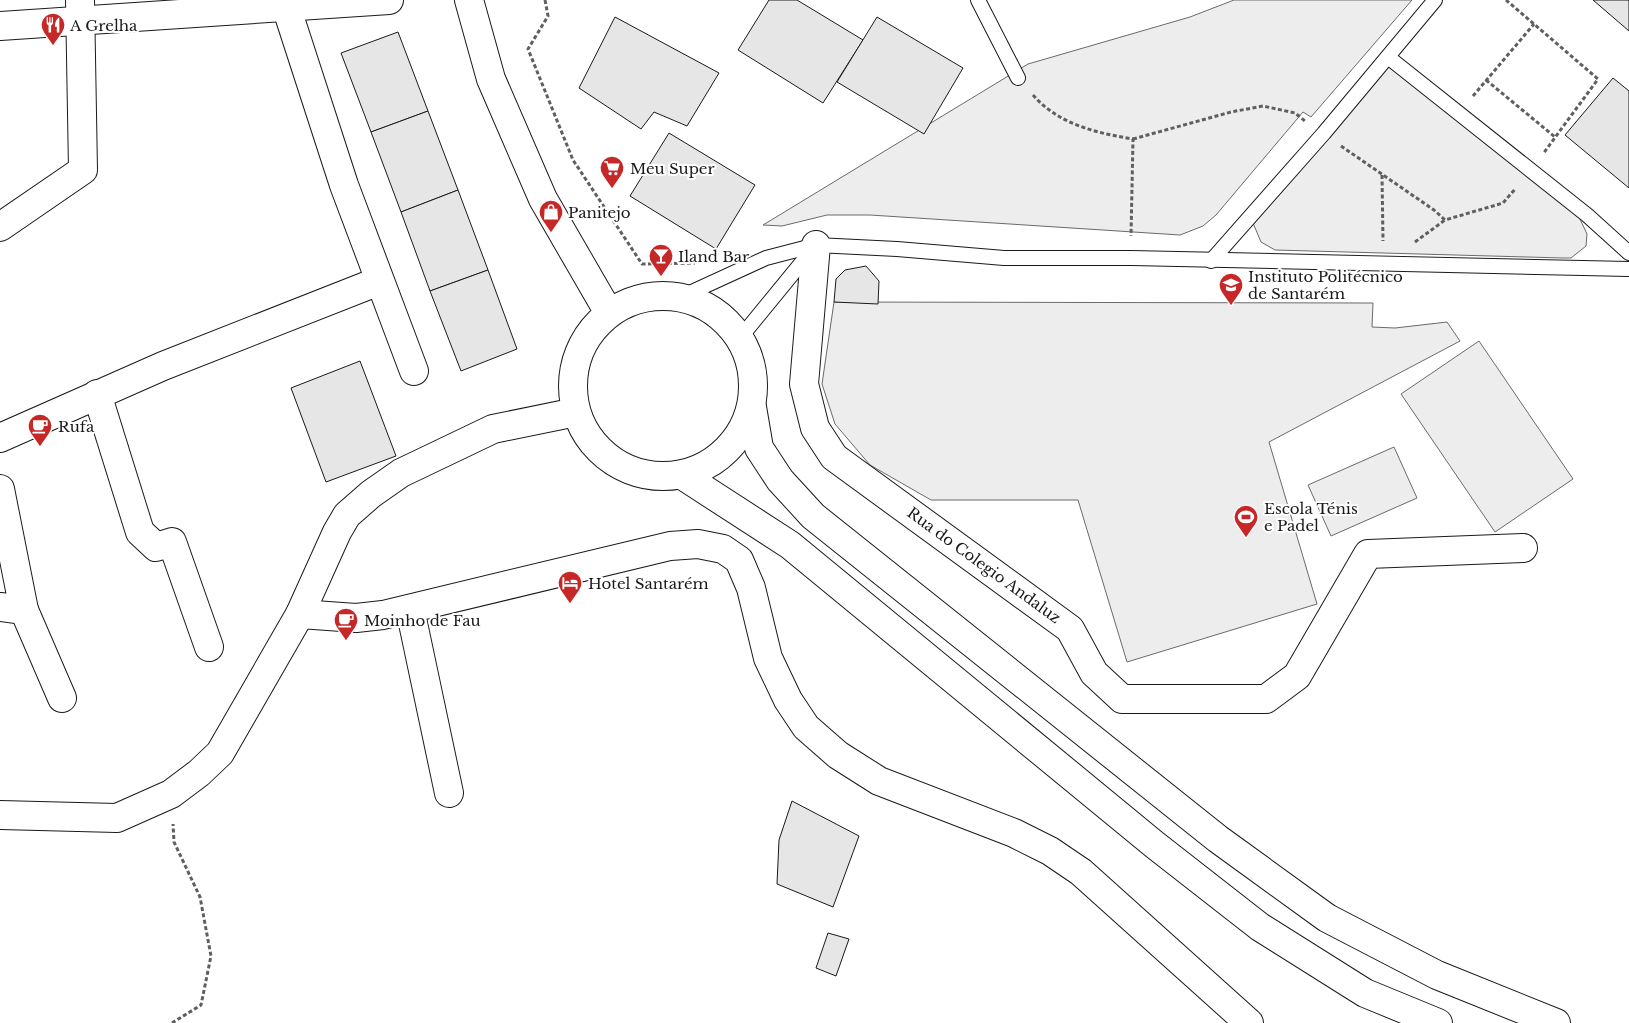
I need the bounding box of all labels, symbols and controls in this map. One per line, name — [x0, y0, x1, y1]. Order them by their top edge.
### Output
restaurant icon: A Grelha — [40, 12, 66, 46]
place label: A Grelha — [69, 16, 138, 35]
supermarket icon: Meu Super — [599, 155, 625, 189]
place label: Meu Super — [630, 159, 715, 178]
shop icon: Panitejo — [538, 199, 564, 233]
place label: Panitejo — [568, 203, 631, 222]
bar icon: Iland Bar — [648, 243, 674, 277]
place label: Iland Bar — [678, 247, 750, 266]
place label: Instituto Politécnico de Santarém — [1248, 267, 1403, 303]
school or university icon: Instituto Politécnico de Santarém — [1218, 272, 1244, 306]
cafe icon: Rufa — [27, 413, 53, 447]
place label: Rufa — [58, 417, 95, 436]
place label: Escola Ténis e Padel — [1264, 499, 1358, 535]
street label: Rua do Colegio Andaluz — [904, 503, 1064, 627]
sports icon: Escola Ténis e Padel — [1233, 504, 1259, 538]
hotel icon: Hotel Santarém — [557, 570, 583, 604]
place label: Hotel Santarém — [588, 574, 709, 593]
cafe icon: Moinho de Fau — [333, 607, 359, 641]
place label: Moinho de Fau — [364, 611, 481, 630]

